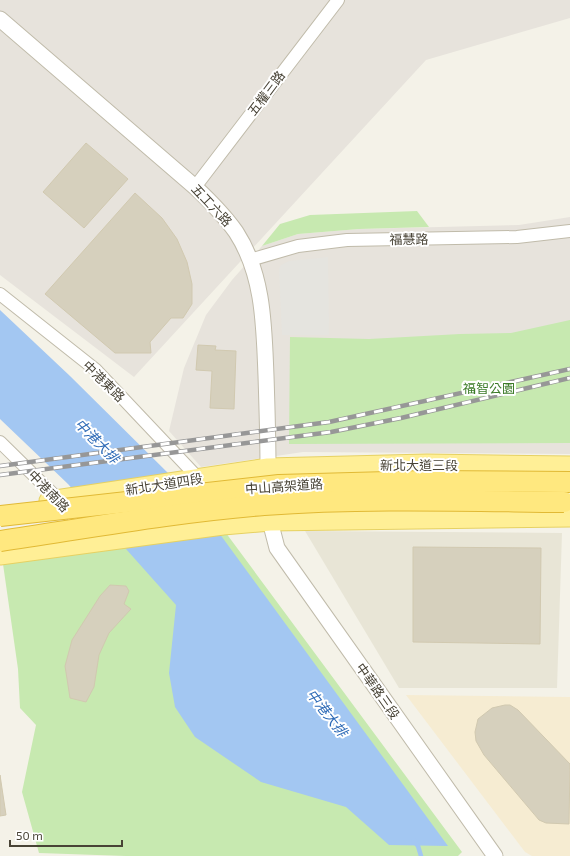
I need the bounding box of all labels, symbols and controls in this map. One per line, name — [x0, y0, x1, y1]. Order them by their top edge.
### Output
street label: 五權三路 — [244, 67, 288, 119]
street label: 五工六路 — [188, 181, 236, 229]
street label: 福慧路 — [389, 231, 429, 247]
street label: 中港東路 — [80, 357, 128, 405]
park label: 福智公園 — [463, 380, 515, 396]
water label: 中港大排 — [72, 415, 125, 468]
street label: 新北大道三段 — [380, 457, 458, 473]
street label: 中港南路 — [25, 467, 73, 515]
street label: 新北大道四段 — [124, 470, 204, 498]
street label: 中山高架道路 — [245, 475, 323, 497]
street label: 中華路三段 — [353, 660, 403, 722]
water label: 中港大排 — [303, 685, 353, 742]
scale bar — [10, 822, 122, 848]
text: 50 m — [16, 828, 43, 842]

